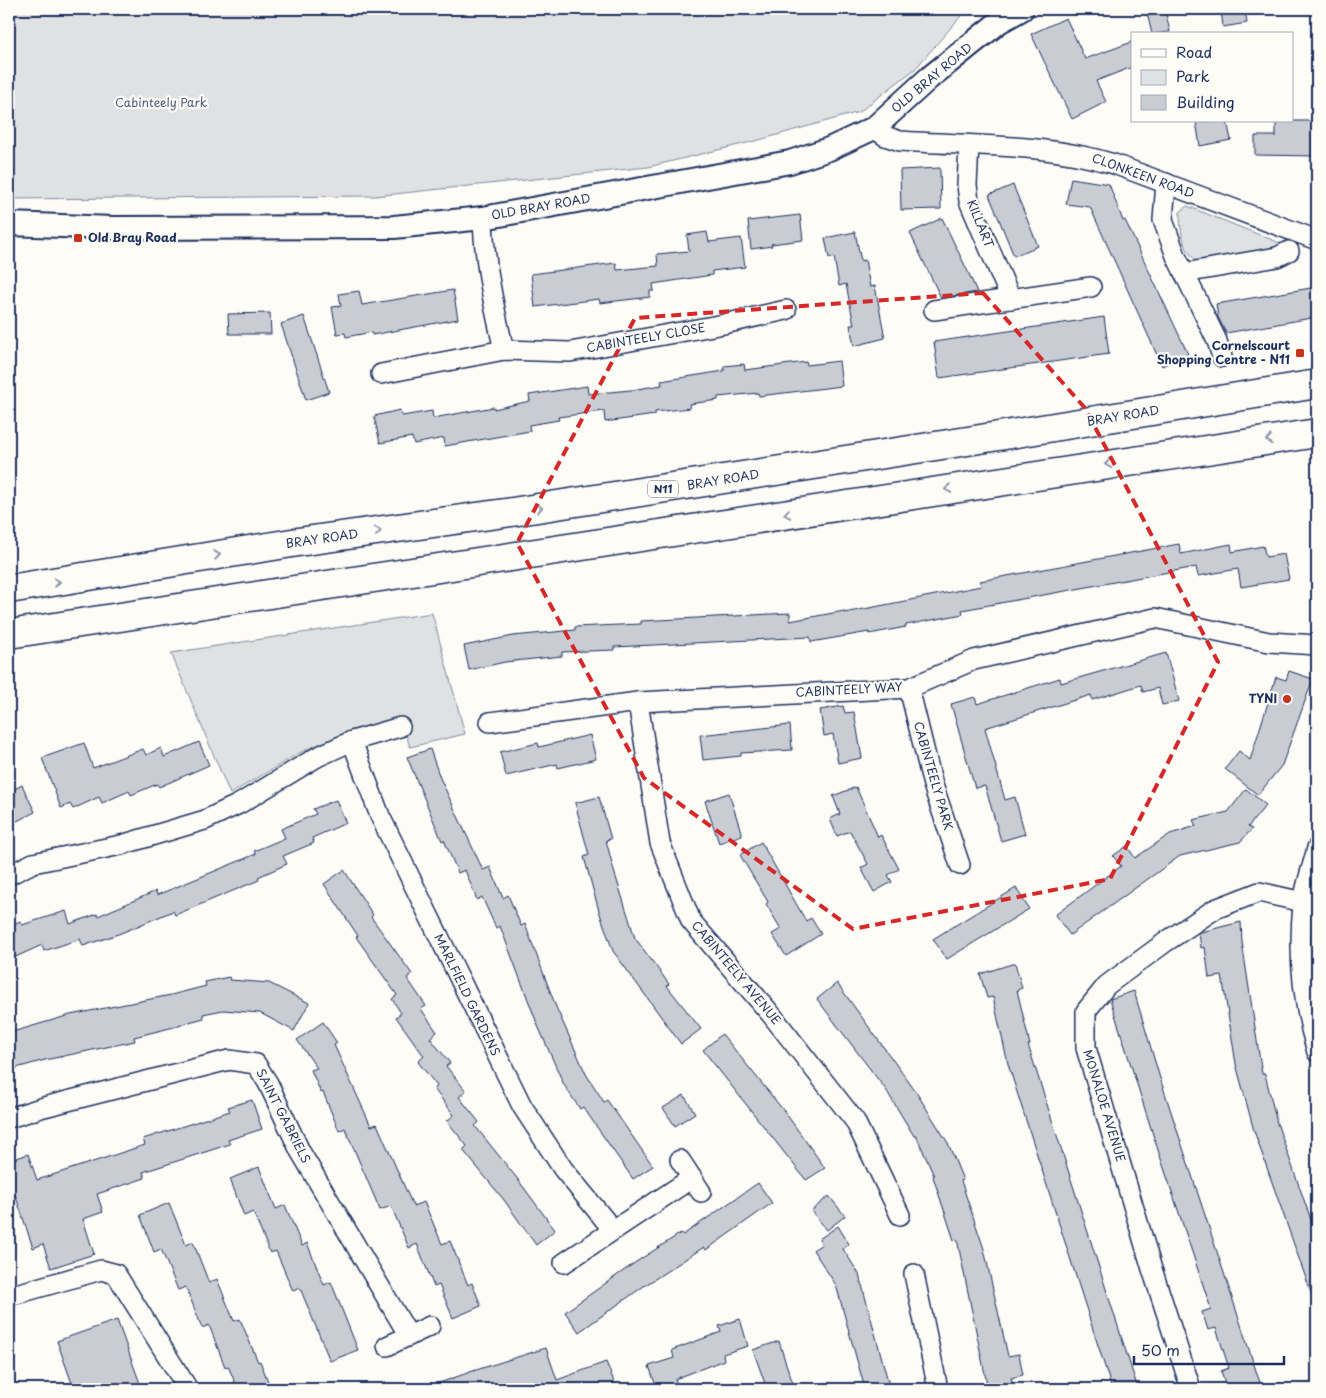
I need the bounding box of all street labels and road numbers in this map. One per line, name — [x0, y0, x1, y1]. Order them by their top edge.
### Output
street label: OLD BRAY ROAD — [887, 38, 976, 116]
street label: CLONKEEN ROAD — [1090, 148, 1197, 202]
street label: OLD BRAY ROAD — [490, 188, 592, 224]
street label: KILLART — [963, 197, 999, 251]
street label: CABINTEELY CLOSE — [585, 318, 707, 356]
street label: BRAY ROAD — [1085, 400, 1160, 430]
street label: BRAY ROAD — [685, 464, 760, 494]
road number: N11 — [648, 480, 678, 498]
street label: BRAY ROAD — [284, 524, 359, 552]
street label: CABINTEELY WAY — [795, 677, 903, 701]
street label: CABINTEELY PARK — [910, 719, 958, 832]
street label: CABINTEELY AVENUE — [688, 917, 786, 1028]
street label: MARLFIELD GARDENS — [430, 930, 505, 1059]
street label: MONALOE AVENUE — [1079, 1047, 1131, 1164]
street label: SAINT GABRIELS — [252, 1065, 315, 1166]

